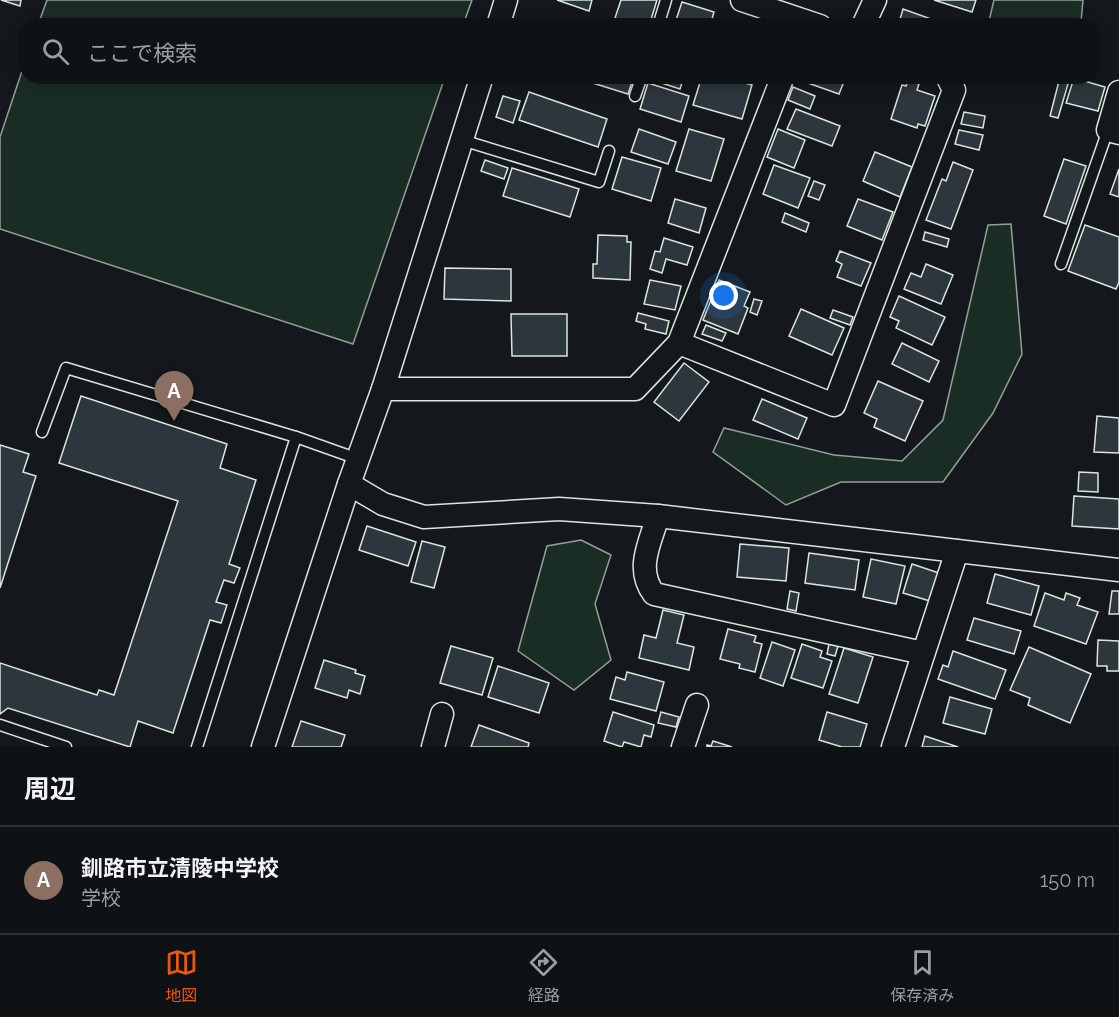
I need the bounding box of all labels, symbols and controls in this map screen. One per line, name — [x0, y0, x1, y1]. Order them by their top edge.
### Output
search box — [18, 18, 1101, 84]
icon: search — [39, 35, 72, 68]
text: ここで検索 — [87, 40, 197, 66]
your location — [709, 281, 738, 310]
pin: A — [154, 372, 194, 421]
text: 周辺 — [24, 774, 76, 804]
text: 釧路市立清陵中学校 — [81, 855, 279, 881]
text: A — [37, 868, 50, 892]
text: 150 m — [1040, 868, 1095, 892]
text: 学校 — [81, 886, 121, 910]
tab: 地図 — [165, 946, 198, 1006]
tab: 経路 — [527, 946, 560, 1006]
tab: 保存済み — [890, 946, 954, 1006]

